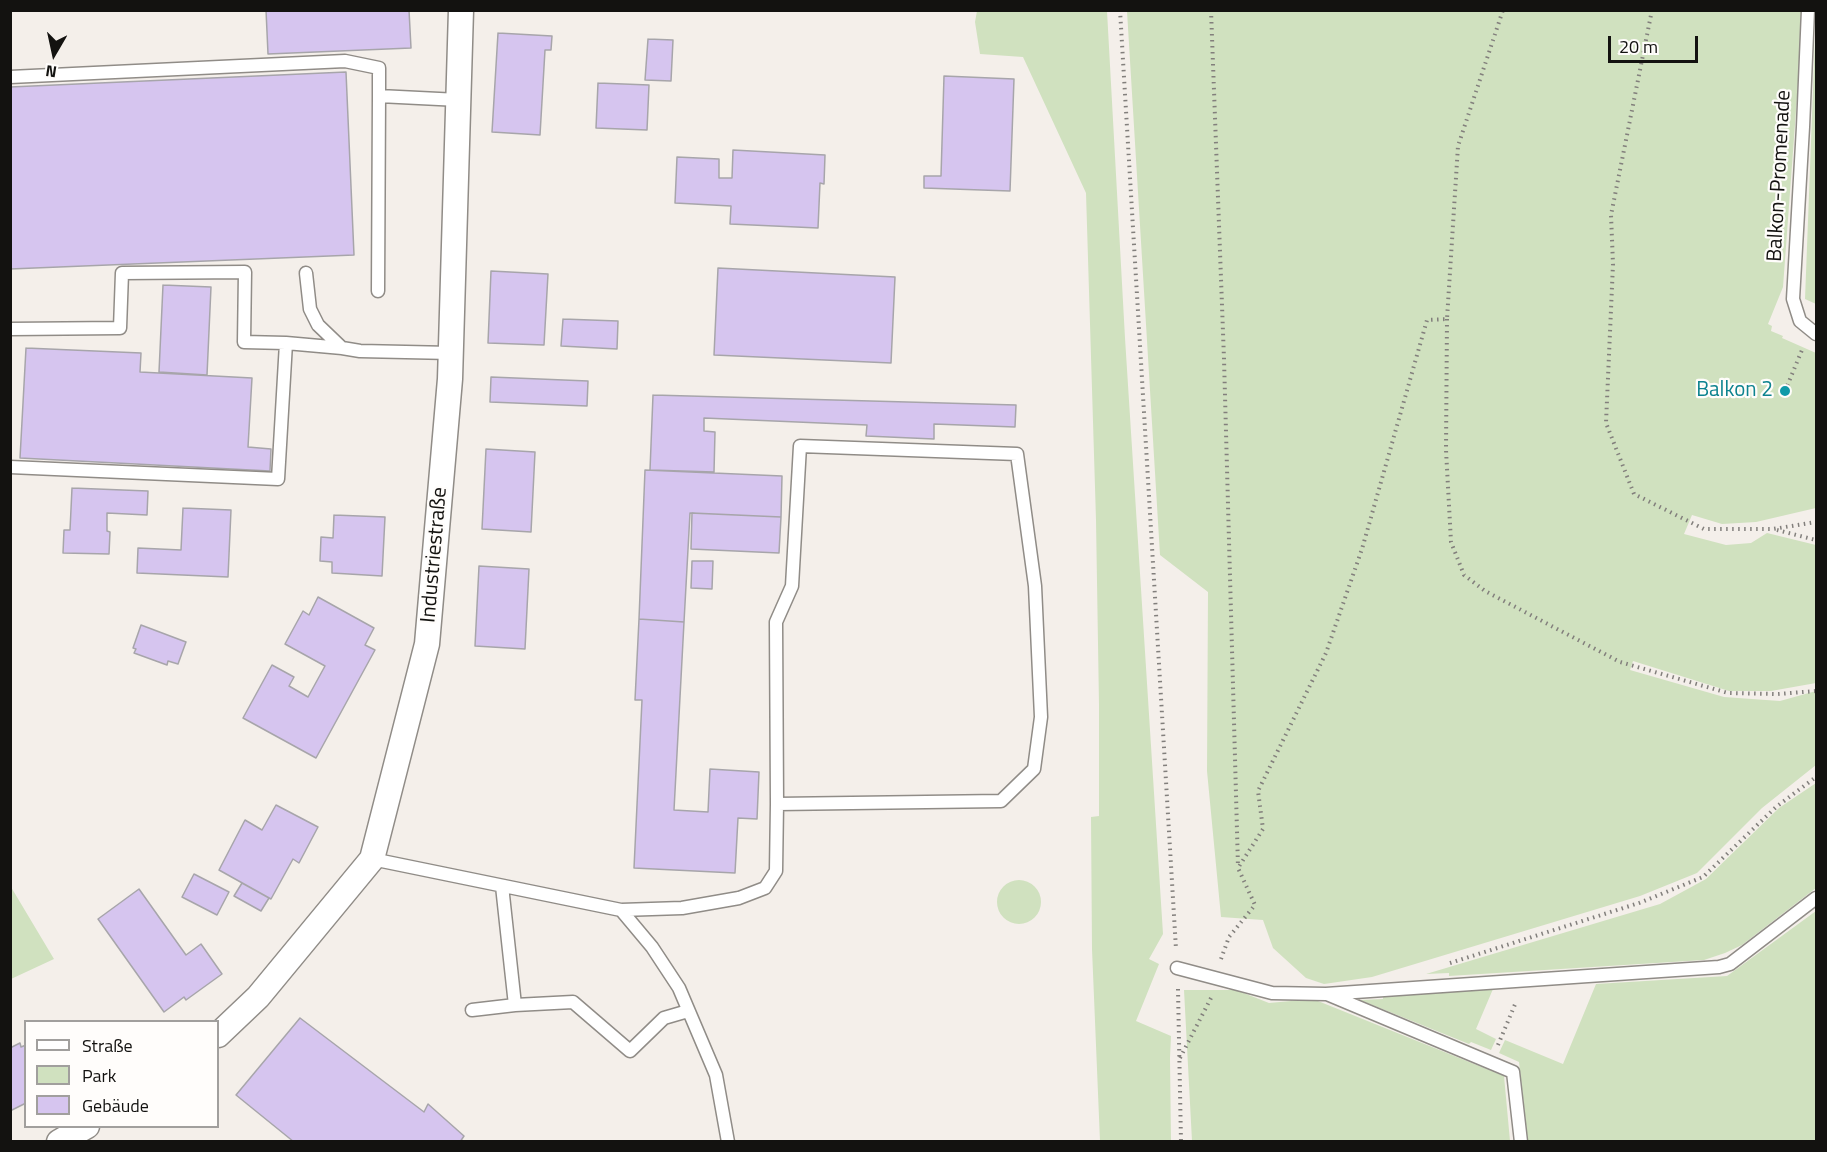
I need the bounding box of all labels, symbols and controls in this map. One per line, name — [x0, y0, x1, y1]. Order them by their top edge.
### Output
north arrow — [24, 24, 84, 84]
scale bar — [1611, 24, 1701, 62]
text: 20 m — [1619, 33, 1658, 60]
text: N — [44, 59, 59, 84]
street label: Balkon-Promenade — [1763, 89, 1797, 263]
place label: Balkon 2 — [1696, 378, 1773, 404]
marker: Balkon 2 — [1778, 384, 1792, 398]
street label: Industriestraße — [417, 486, 453, 624]
legend — [24, 1020, 219, 1128]
text: Straße — [82, 1032, 133, 1059]
text: Park — [82, 1062, 116, 1089]
text: Gebäude — [82, 1092, 149, 1119]

